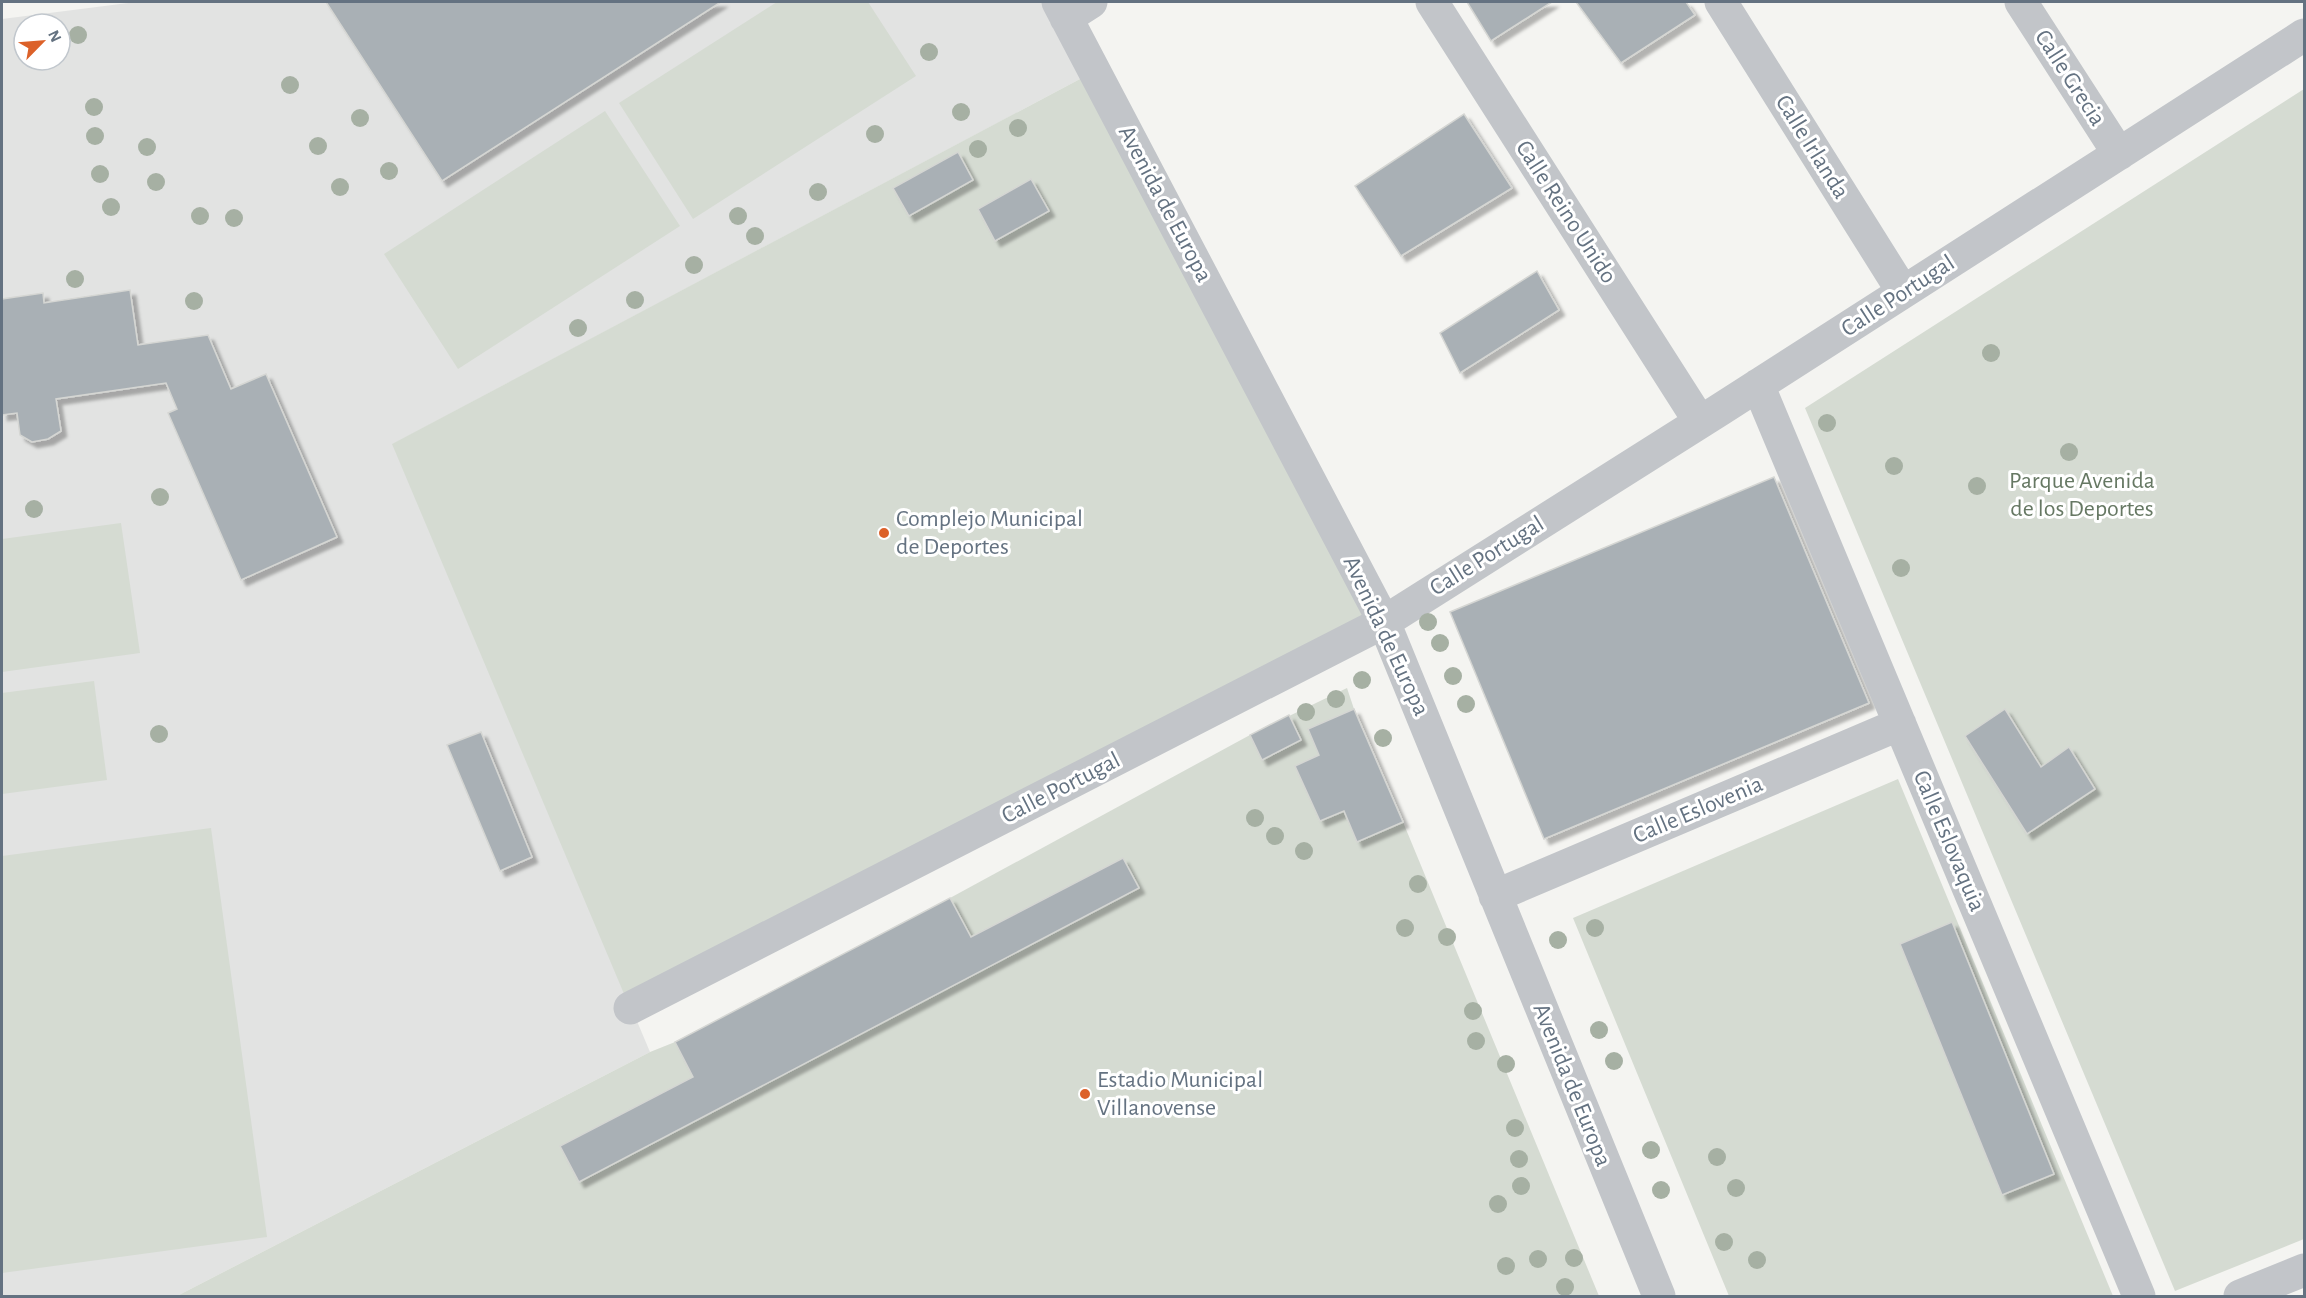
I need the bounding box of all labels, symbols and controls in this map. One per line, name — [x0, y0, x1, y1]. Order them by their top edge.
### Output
north arrow — [12, 12, 72, 72]
street label: Calle Grecia — [2030, 26, 2110, 130]
text: N — [45, 28, 64, 45]
street label: Calle Irlanda — [1771, 91, 1853, 203]
street label: Avenida de Europa — [1114, 122, 1216, 286]
street label: Calle Reino Unido — [1511, 136, 1621, 288]
street label: Calle Portugal — [1837, 251, 1959, 341]
park label: Parque Avenida de los Deportes — [2009, 469, 2155, 521]
place label: Complejo Municipal de Deportes — [896, 507, 1083, 559]
street label: Calle Portugal — [1426, 512, 1548, 600]
marker: Complejo Municipal de Deportes — [877, 526, 891, 540]
street label: Avenida de Europa — [1338, 552, 1434, 720]
street label: Calle Portugal — [998, 748, 1124, 828]
street label: Calle Eslovaquia — [1909, 767, 1989, 915]
street label: Calle Eslovenia — [1630, 772, 1766, 848]
street label: Avenida de Europa — [1528, 1000, 1616, 1170]
place label: Estadio Municipal Villanovense — [1097, 1068, 1263, 1120]
marker: Estadio Municipal Villanovense — [1078, 1087, 1092, 1101]

